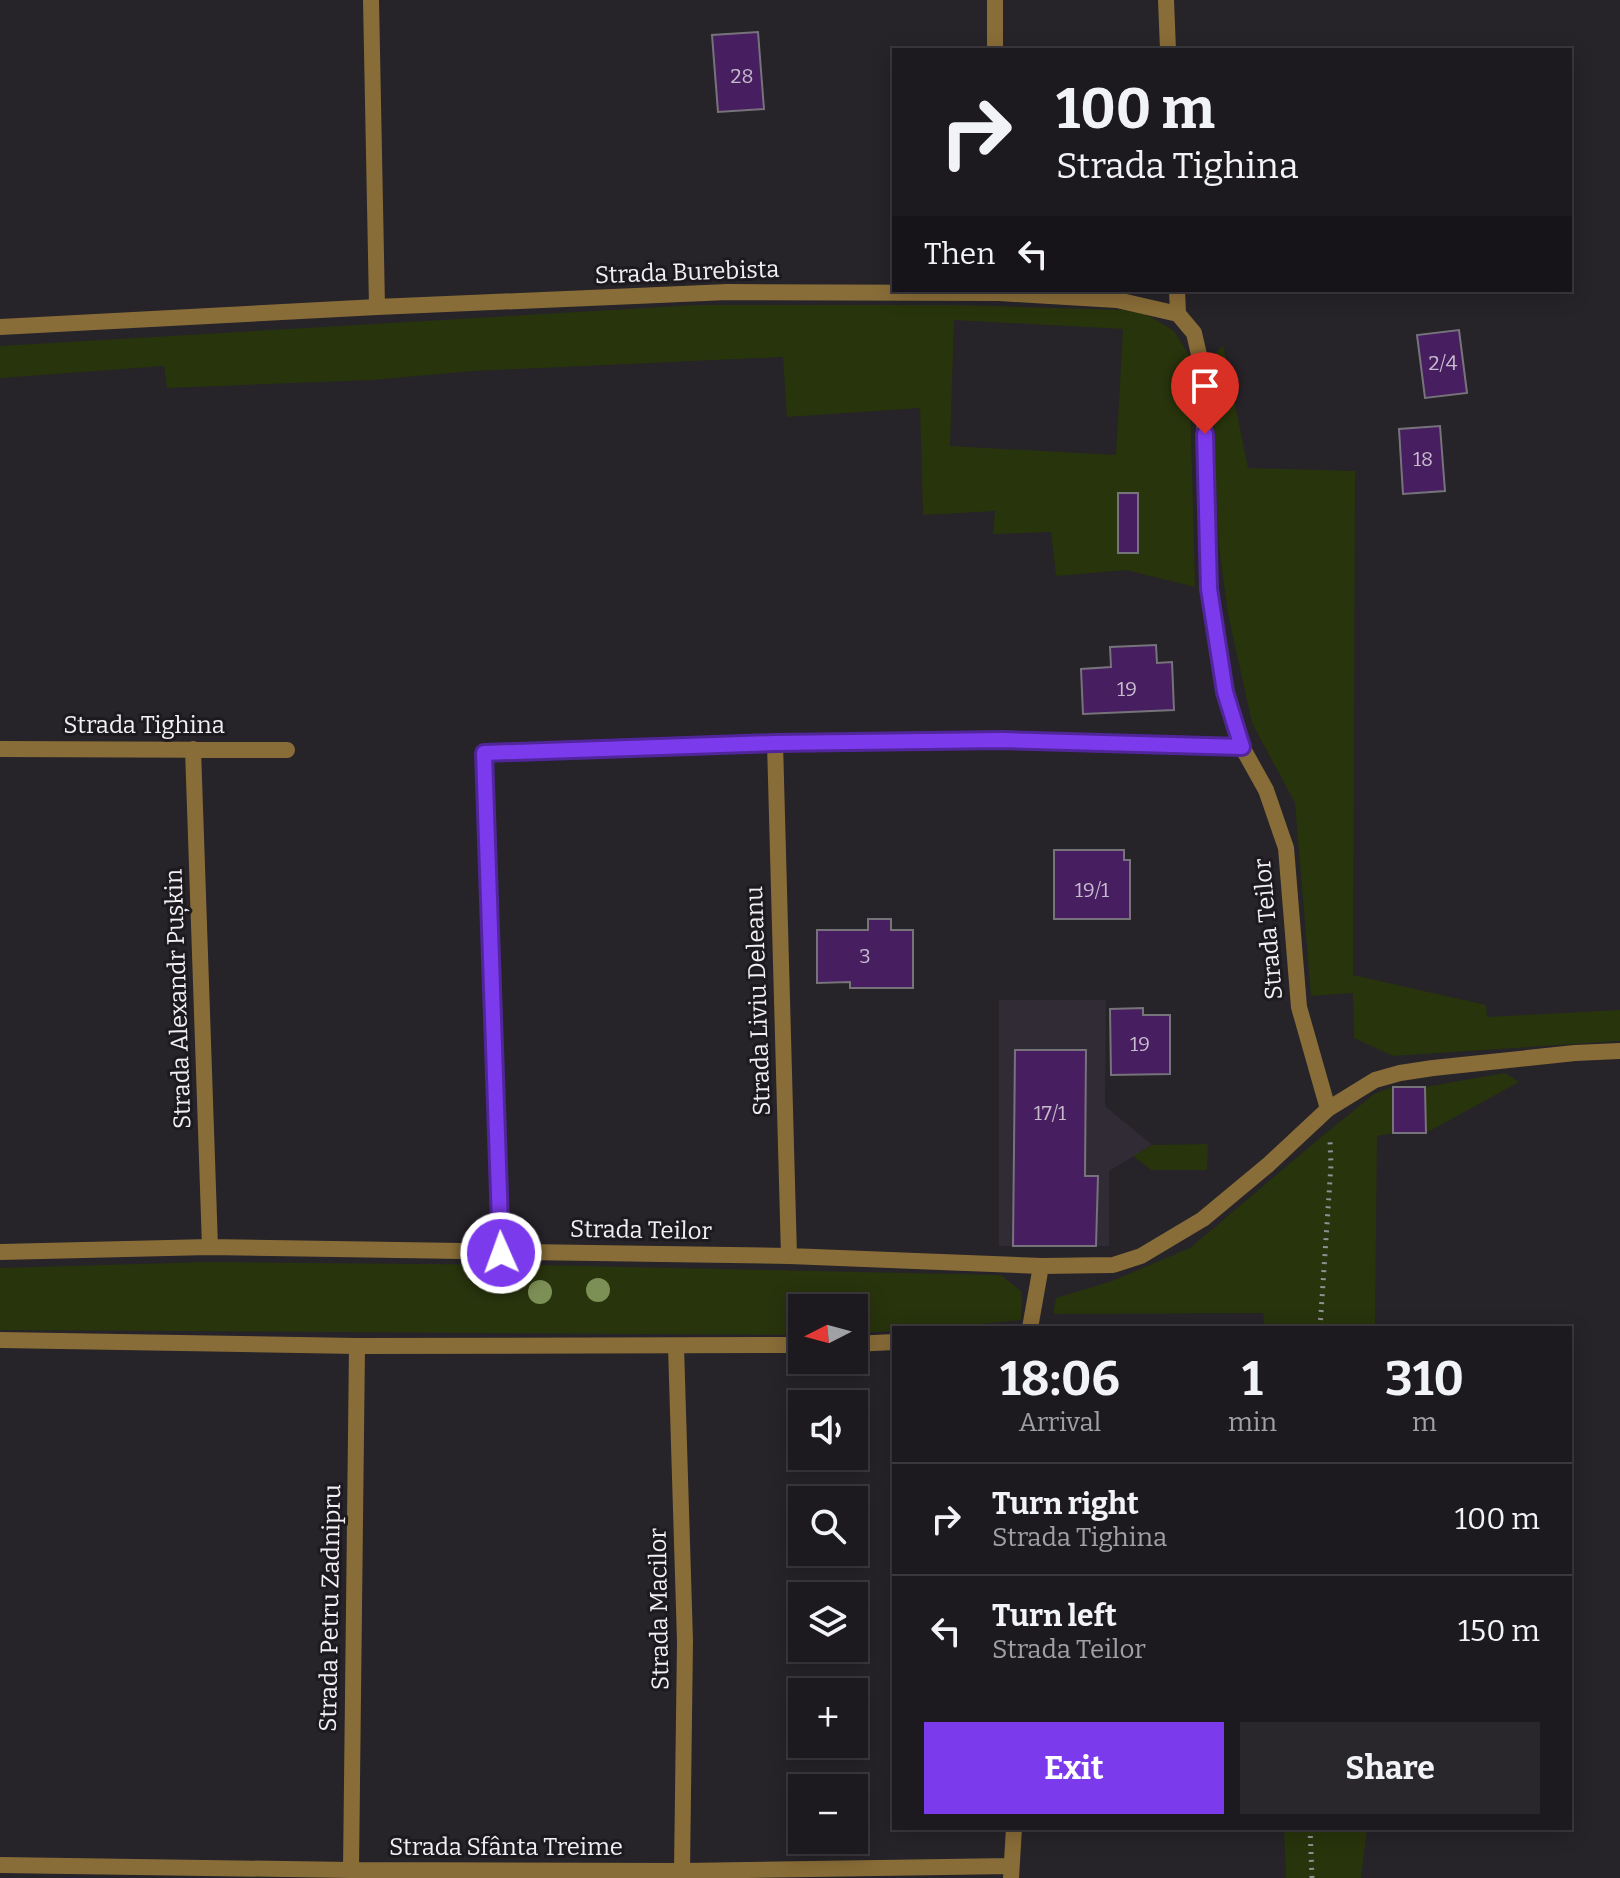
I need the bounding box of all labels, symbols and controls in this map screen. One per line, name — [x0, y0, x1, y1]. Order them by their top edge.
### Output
house number: 28 — [731, 64, 753, 88]
text: 100 m — [1056, 76, 1215, 143]
icon: right — [924, 80, 1028, 184]
text: Strada Tighina — [1056, 144, 1299, 188]
icon: left — [1011, 232, 1055, 276]
text: Then — [924, 236, 995, 272]
street label: Strada Burebista — [594, 255, 780, 289]
house number: 2/4 — [1429, 351, 1458, 375]
pin — [1171, 352, 1239, 434]
icon: arrive — [1183, 364, 1227, 408]
house number: 18 — [1413, 447, 1433, 471]
house number: 19 — [1117, 677, 1137, 701]
street label: Strada Tighina — [63, 711, 225, 739]
street label: Strada Teilor — [1248, 857, 1288, 1001]
street label: Strada Alexandr Pușkin — [159, 868, 198, 1130]
house number: 19/1 — [1075, 878, 1109, 902]
street label: Strada Liviu Deleanu — [740, 886, 776, 1116]
house number: 3 — [859, 944, 871, 968]
house number: 19 — [1130, 1032, 1150, 1056]
house number: 17/1 — [1034, 1101, 1066, 1125]
position arrow — [459, 1211, 543, 1295]
street label: Strada Teilor — [570, 1215, 713, 1245]
north arrow — [788, 1294, 868, 1374]
map controls — [788, 1294, 868, 1854]
text: 18:06 — [1000, 1350, 1120, 1408]
text: 1 — [1242, 1350, 1263, 1408]
text: 310 — [1385, 1350, 1464, 1408]
button: sound — [788, 1390, 868, 1470]
text: Arrival — [1019, 1407, 1101, 1438]
text: min — [1228, 1407, 1277, 1438]
text: m — [1412, 1407, 1437, 1438]
street label: Strada Petru Zadnipru — [314, 1484, 346, 1732]
button: search — [788, 1486, 868, 1566]
text: Turn right — [992, 1486, 1139, 1522]
icon: right — [924, 1497, 968, 1541]
text: 100 m — [1455, 1501, 1540, 1537]
text: Strada Tighina — [992, 1522, 1167, 1553]
street label: Strada Macilor — [644, 1527, 674, 1690]
button: layers — [788, 1582, 868, 1662]
text: Turn left — [992, 1598, 1117, 1634]
icon: left — [924, 1609, 968, 1653]
text: 150 m — [1458, 1613, 1540, 1649]
text: Strada Teilor — [992, 1634, 1146, 1665]
button: + — [788, 1678, 868, 1758]
button: Exit — [924, 1722, 1224, 1814]
button: Share — [1240, 1722, 1540, 1814]
button: − — [788, 1774, 868, 1854]
street label: Strada Sfânta Treime — [389, 1833, 623, 1861]

